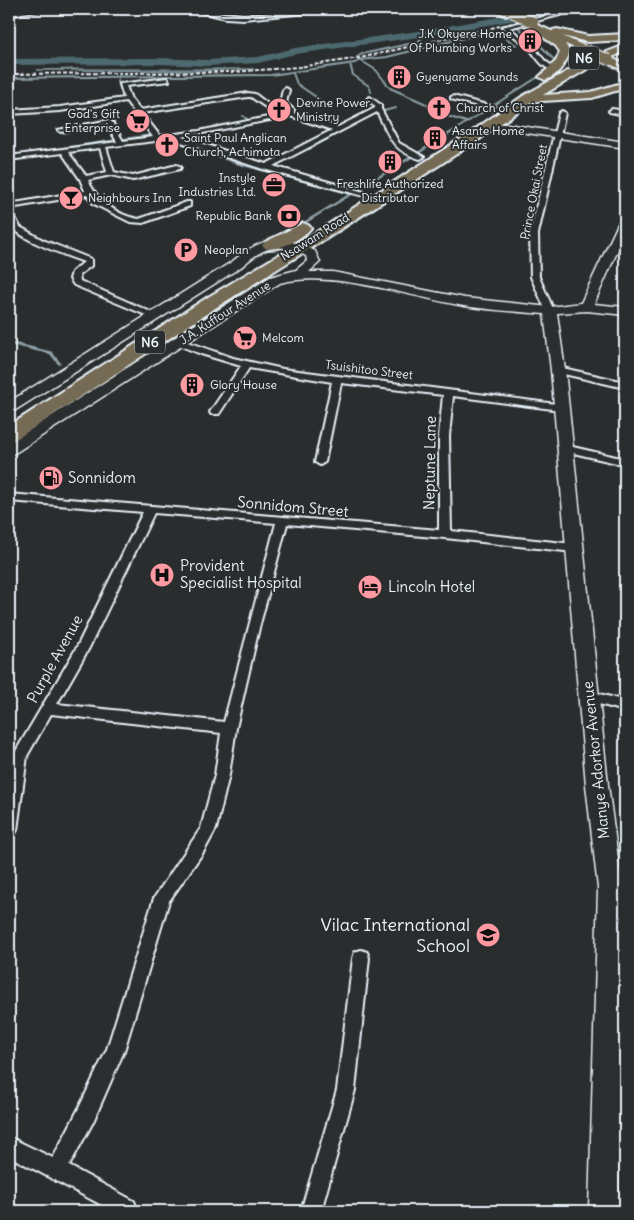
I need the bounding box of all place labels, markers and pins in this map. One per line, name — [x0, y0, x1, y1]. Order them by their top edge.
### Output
place label: J.K Okyere Home Of Plumbing Works — [409, 26, 512, 55]
building icon: J.K Okyere Home Of Plumbing Works — [517, 28, 543, 54]
building icon: Gyenyame Sounds — [386, 64, 412, 90]
place label: Gyenyame Sounds — [416, 69, 518, 84]
place label: Devine Power Ministry — [296, 95, 370, 124]
church icon: Church of Christ — [426, 95, 452, 121]
church icon: Devine Power Ministry — [266, 97, 292, 123]
place label: Church of Christ — [456, 100, 544, 115]
place label: God's Gift Enterprise — [65, 106, 120, 135]
supermarket icon: God's Gift Enterprise — [125, 108, 151, 134]
place label: Asante Home Affairs — [452, 123, 524, 152]
building icon: Asante Home Affairs — [422, 125, 448, 151]
place label: Saint Paul Anglican Church, Achimota — [184, 130, 287, 159]
church icon: Saint Paul Anglican Church, Achimota — [154, 132, 180, 158]
building icon: Freshlife Authorized Distributor — [377, 149, 403, 175]
place label: Instyle Industries Ltd. — [178, 170, 256, 199]
office icon: Instyle Industries Ltd. — [261, 172, 287, 198]
place label: Freshlife Authorized Distributor — [336, 176, 444, 205]
bar icon: Neighbours Inn — [58, 185, 84, 211]
place label: Neighbours Inn — [88, 190, 172, 205]
bank icon: Republic Bank — [276, 203, 302, 229]
place label: Republic Bank — [196, 208, 272, 223]
parking icon: Neoplan — [173, 237, 199, 263]
place label: Neoplan — [204, 242, 249, 257]
supermarket icon: Melcom — [232, 325, 258, 351]
place label: Melcom — [262, 330, 305, 345]
building icon: Glory House — [179, 372, 205, 398]
place label: Glory House — [210, 377, 277, 392]
fuel station icon: Sonnidom — [38, 465, 64, 491]
place label: Sonnidom — [68, 468, 136, 487]
place label: Provident Specialist Hospital — [180, 556, 302, 592]
hospital icon: Provident Specialist Hospital — [149, 562, 175, 588]
hotel icon: Lincoln Hotel — [357, 574, 383, 600]
place label: Lincoln Hotel — [388, 577, 475, 596]
place label: Vilac International School — [321, 913, 470, 957]
school or university icon: Vilac International School — [475, 922, 501, 948]

